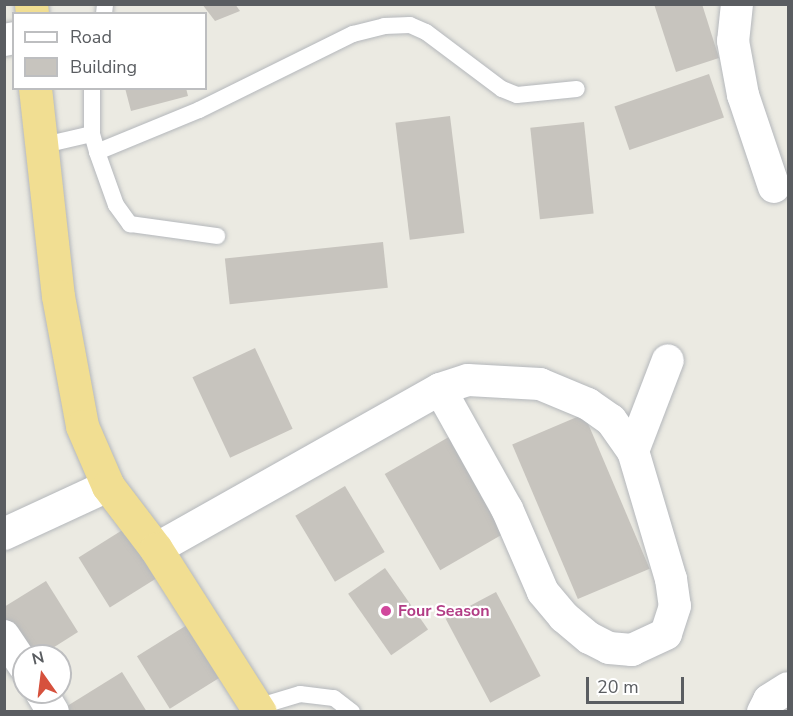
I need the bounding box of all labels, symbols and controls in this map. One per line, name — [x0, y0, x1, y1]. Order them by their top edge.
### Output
legend — [12, 12, 207, 90]
text: Road — [70, 25, 112, 49]
text: Building — [70, 55, 137, 79]
place label: Four Season — [398, 601, 490, 621]
marker: Four Season — [379, 604, 393, 618]
north arrow — [12, 644, 72, 704]
text: N — [30, 646, 47, 671]
scale bar — [589, 665, 686, 703]
text: 20 m — [597, 675, 639, 699]

